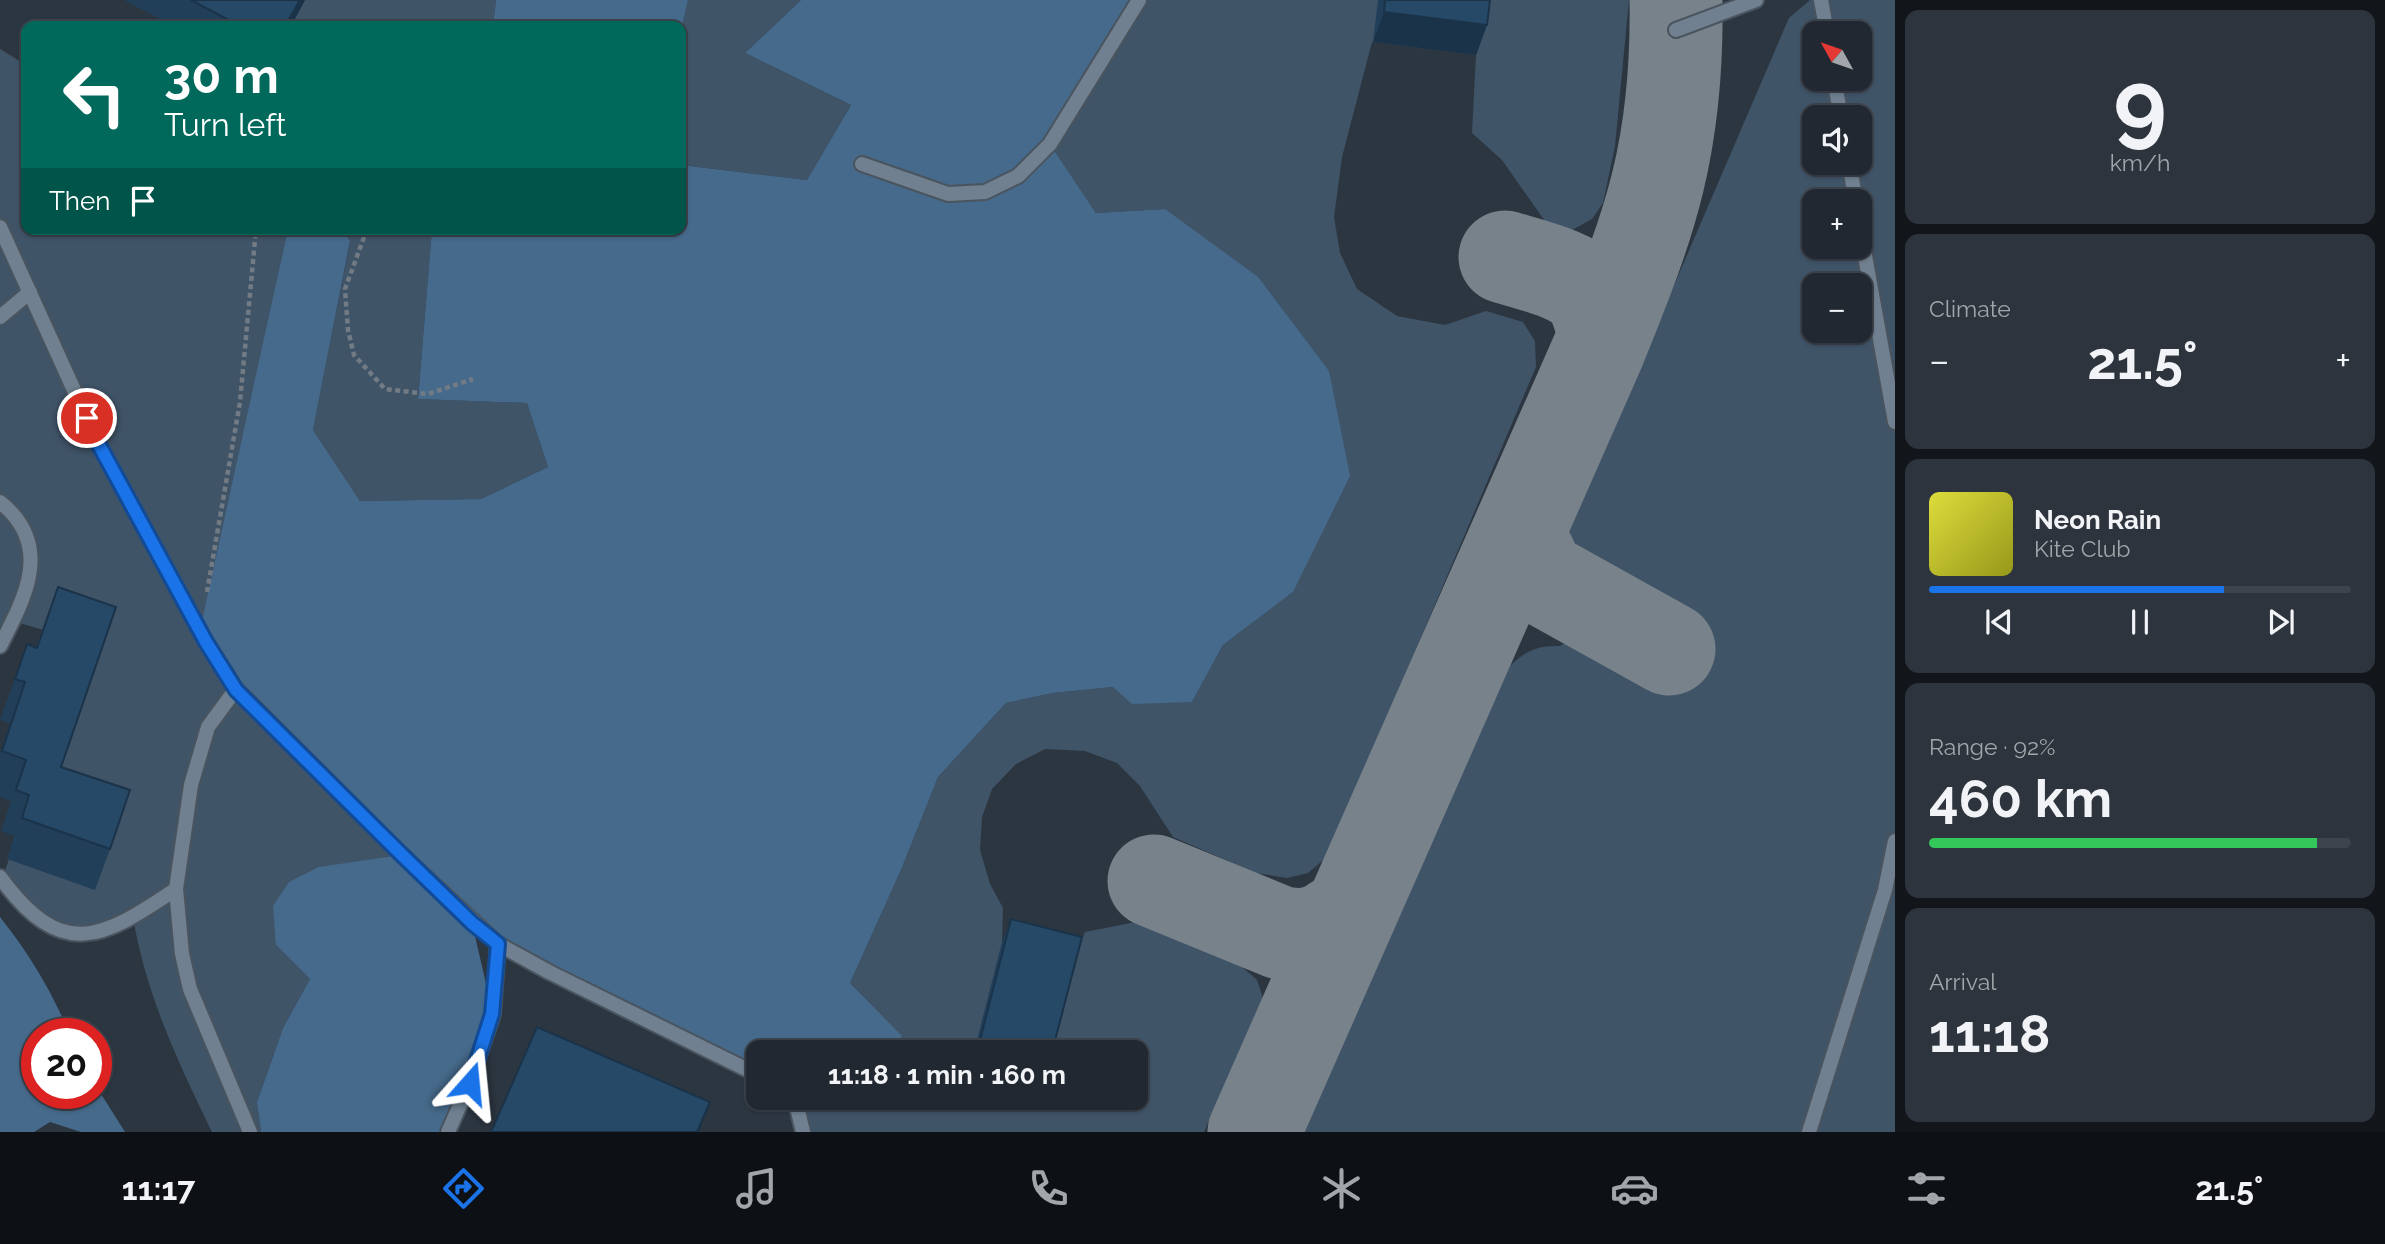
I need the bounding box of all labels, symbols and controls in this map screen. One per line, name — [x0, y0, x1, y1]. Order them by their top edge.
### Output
north arrow — [1802, 21, 1872, 91]
map controls — [1802, 21, 1872, 343]
text: 30 m — [164, 47, 279, 104]
icon: left — [49, 49, 140, 140]
text: 9 — [2113, 50, 2167, 157]
button: sound — [1802, 105, 1872, 175]
text: Turn left — [164, 106, 286, 143]
text: km/h — [2110, 149, 2170, 176]
icon: arrive — [124, 182, 162, 220]
text: Then — [49, 186, 110, 216]
button: + — [1802, 189, 1872, 259]
button: − — [1802, 273, 1872, 343]
text: Climate — [1929, 295, 2011, 322]
text: 21.5° — [2087, 330, 2198, 391]
text: − — [1929, 338, 1949, 383]
text: + — [2335, 338, 2351, 383]
pin — [57, 388, 117, 448]
icon: arrive — [68, 399, 106, 437]
text: Neon Rain — [2034, 505, 2161, 535]
text: Kite Club — [2034, 535, 2131, 562]
icon: previous — [1980, 603, 2018, 641]
icon: pause — [2121, 603, 2159, 641]
icon: next — [2262, 603, 2300, 641]
text: Range · 92% — [1929, 733, 2055, 760]
text: 460 km — [1929, 768, 2112, 829]
text: Arrival — [1929, 968, 1996, 995]
text: 11:18 — [1929, 1003, 2050, 1064]
speed limit sign: 20 — [21, 1018, 112, 1109]
position arrow — [433, 1046, 507, 1120]
text: 11:18 · 1 min · 160 m — [828, 1060, 1066, 1090]
icon: directions — [439, 1164, 488, 1213]
icon: music — [732, 1164, 781, 1213]
icon: phone — [1024, 1164, 1073, 1213]
icon: climate — [1317, 1164, 1366, 1213]
icon: car — [1610, 1164, 1659, 1213]
icon: filters — [1902, 1164, 1951, 1213]
text: 11:17 — [122, 1170, 195, 1207]
text: 21.5° — [2195, 1170, 2263, 1207]

